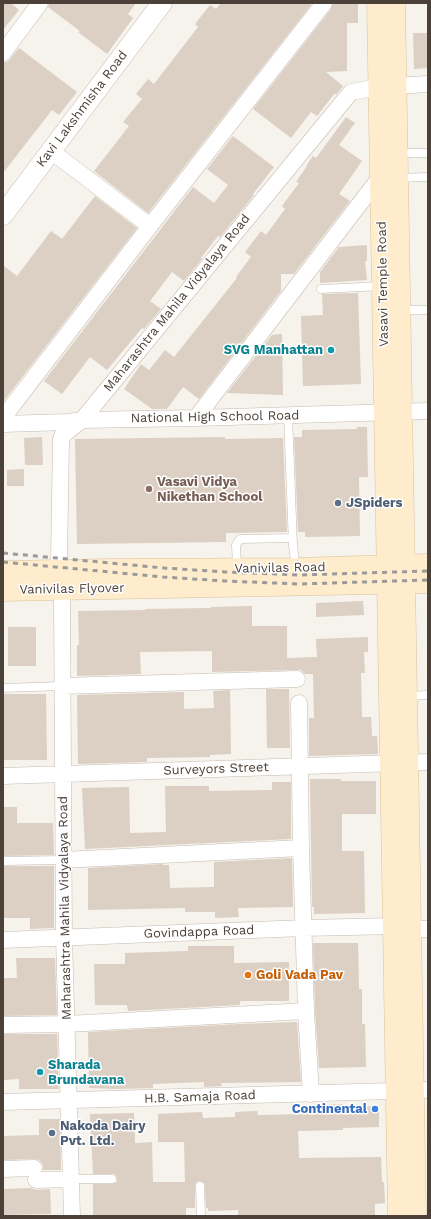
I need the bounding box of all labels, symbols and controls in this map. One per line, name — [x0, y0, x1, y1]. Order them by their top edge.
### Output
street label: Kavi Lakshmisha Road — [33, 48, 131, 170]
street label: Maharashtra Mahila Vidyalaya Road — [100, 211, 254, 395]
street label: Vasavi Temple Road — [374, 221, 392, 347]
place label: SVG Manhattan — [224, 342, 323, 358]
marker: SVG Manhattan — [326, 345, 336, 355]
street label: National High School Road — [130, 408, 300, 426]
place label: Vasavi Vidya Nikethan School — [157, 474, 262, 505]
marker: Vasavi Vidya Nikethan School — [144, 484, 154, 494]
place label: JSpiders — [346, 495, 402, 511]
marker: JSpiders — [333, 498, 343, 508]
street label: Vanivilas Road — [234, 559, 326, 577]
street label: Vanivilas Flyover — [19, 580, 125, 598]
street label: Surveyors Street — [163, 759, 269, 779]
street label: Maharashtra Mahila Vidyalaya Road — [55, 796, 75, 1020]
street label: Govindappa Road — [143, 922, 255, 942]
place label: Goli Vada Pav — [256, 967, 343, 983]
marker: Goli Vada Pav — [243, 970, 253, 980]
place label: Sharada Brundavana — [48, 1057, 124, 1088]
marker: Sharada Brundavana — [35, 1067, 45, 1077]
street label: H.B. Samaja Road — [144, 1087, 256, 1107]
place label: Continental — [292, 1101, 367, 1117]
marker: Continental — [370, 1104, 380, 1114]
place label: Nakoda Dairy Pvt. Ltd. — [60, 1118, 146, 1149]
marker: Nakoda Dairy Pvt. Ltd. — [47, 1128, 57, 1138]

